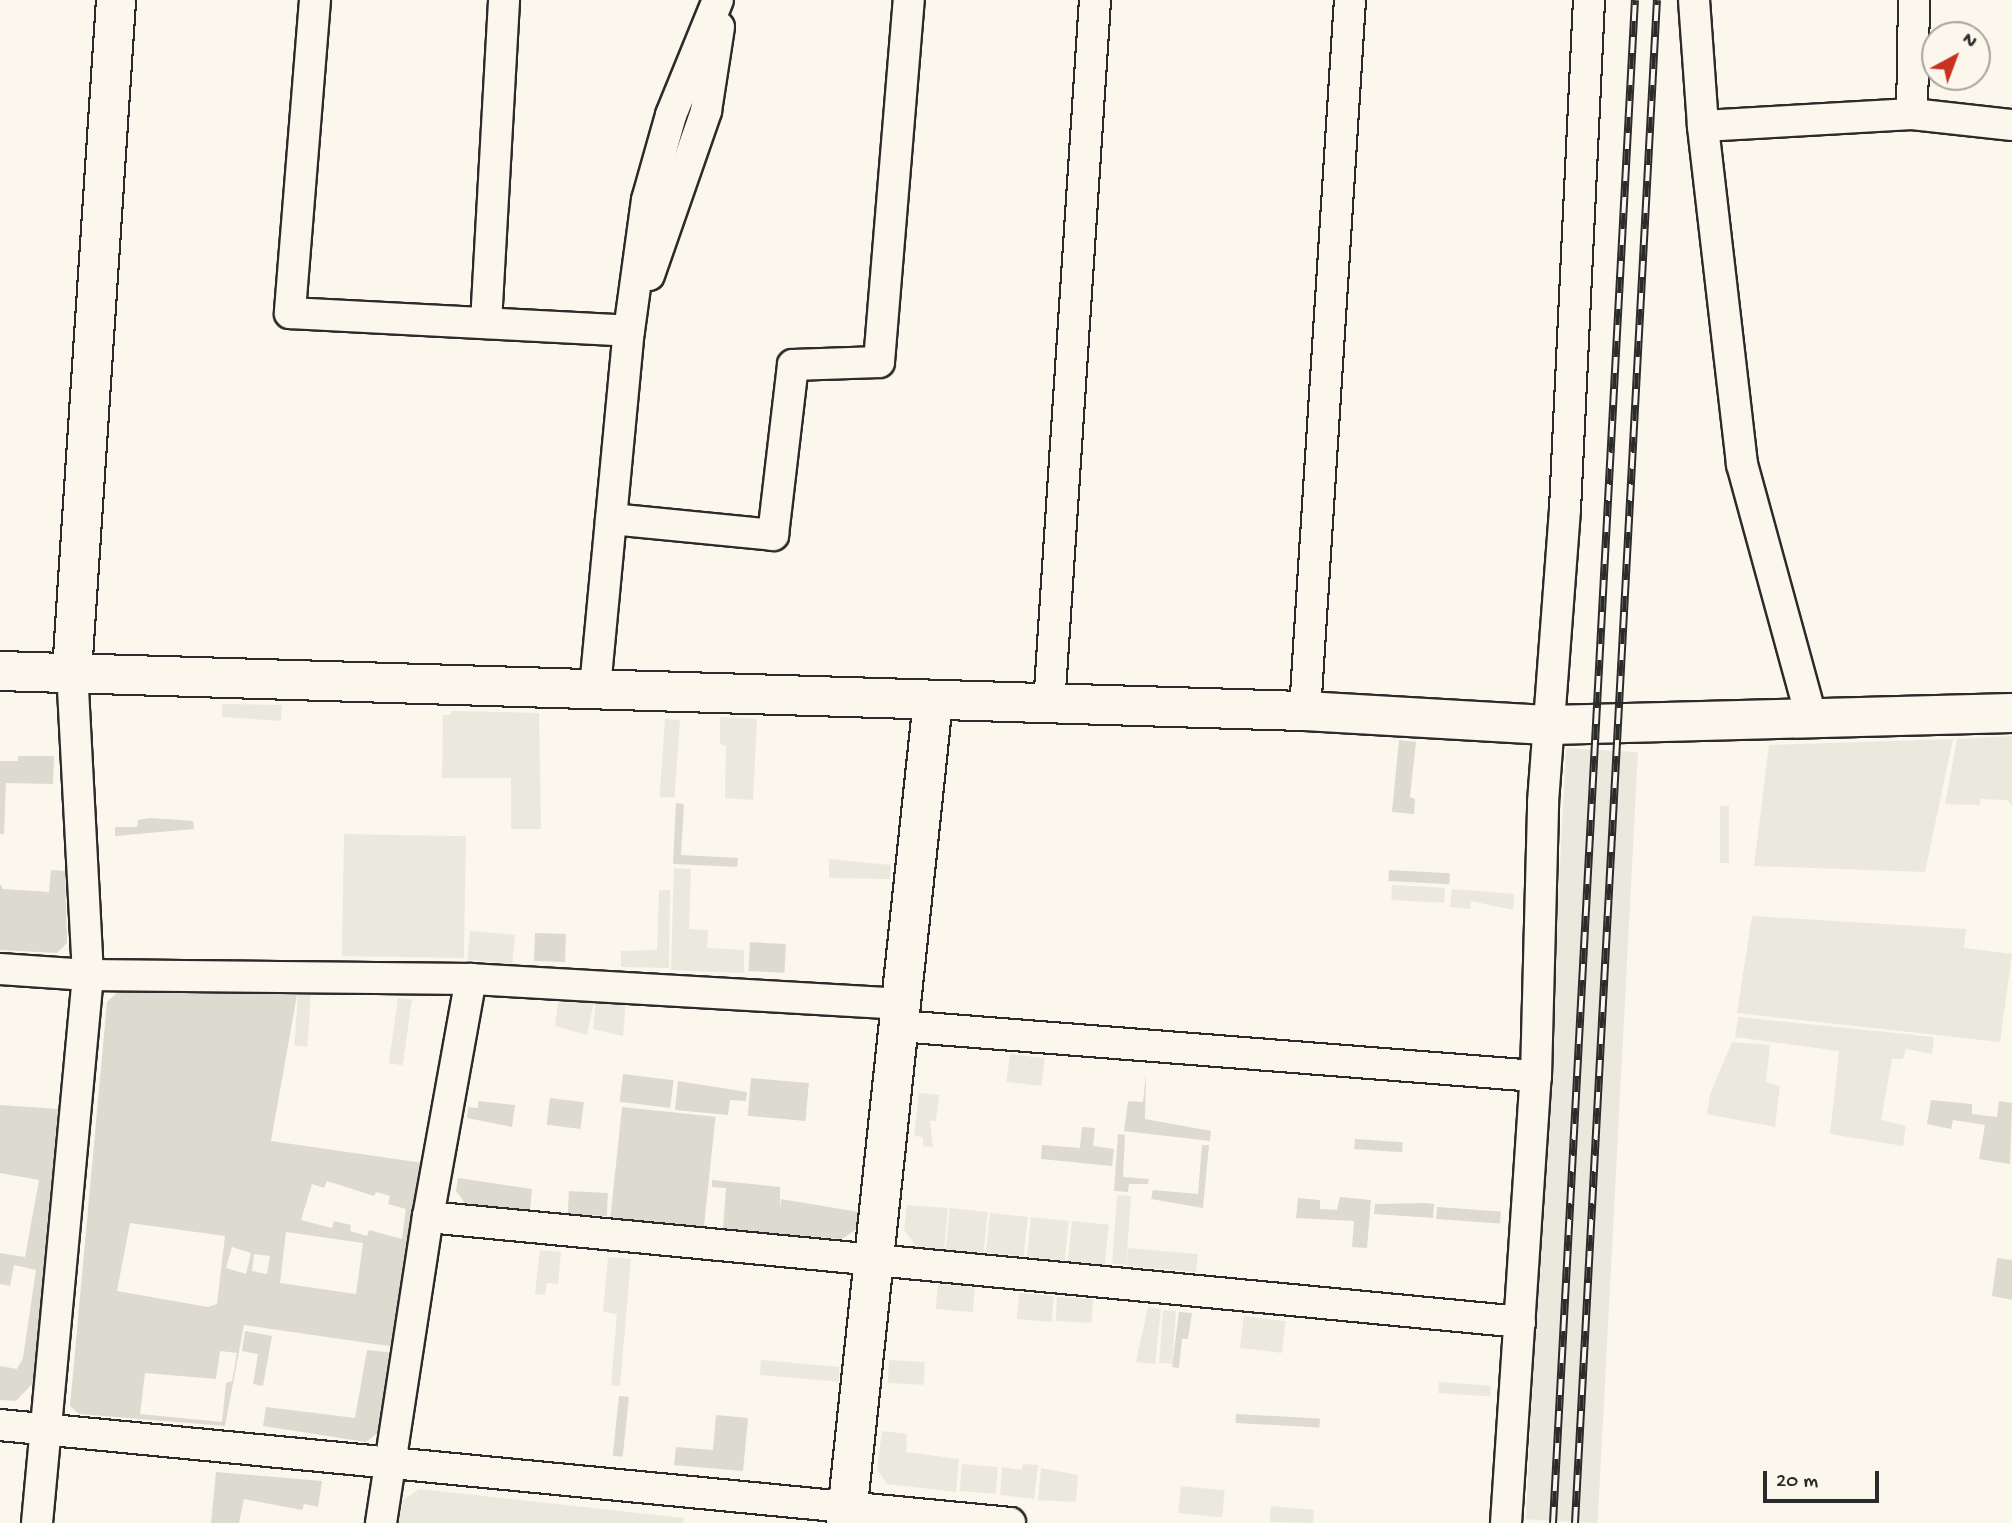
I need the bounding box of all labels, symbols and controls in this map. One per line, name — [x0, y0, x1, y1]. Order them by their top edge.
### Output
north arrow — [1921, 21, 1991, 91]
text: N — [1957, 29, 1981, 54]
scale bar — [1767, 1456, 1882, 1500]
text: 20 m — [1776, 1470, 1818, 1495]

